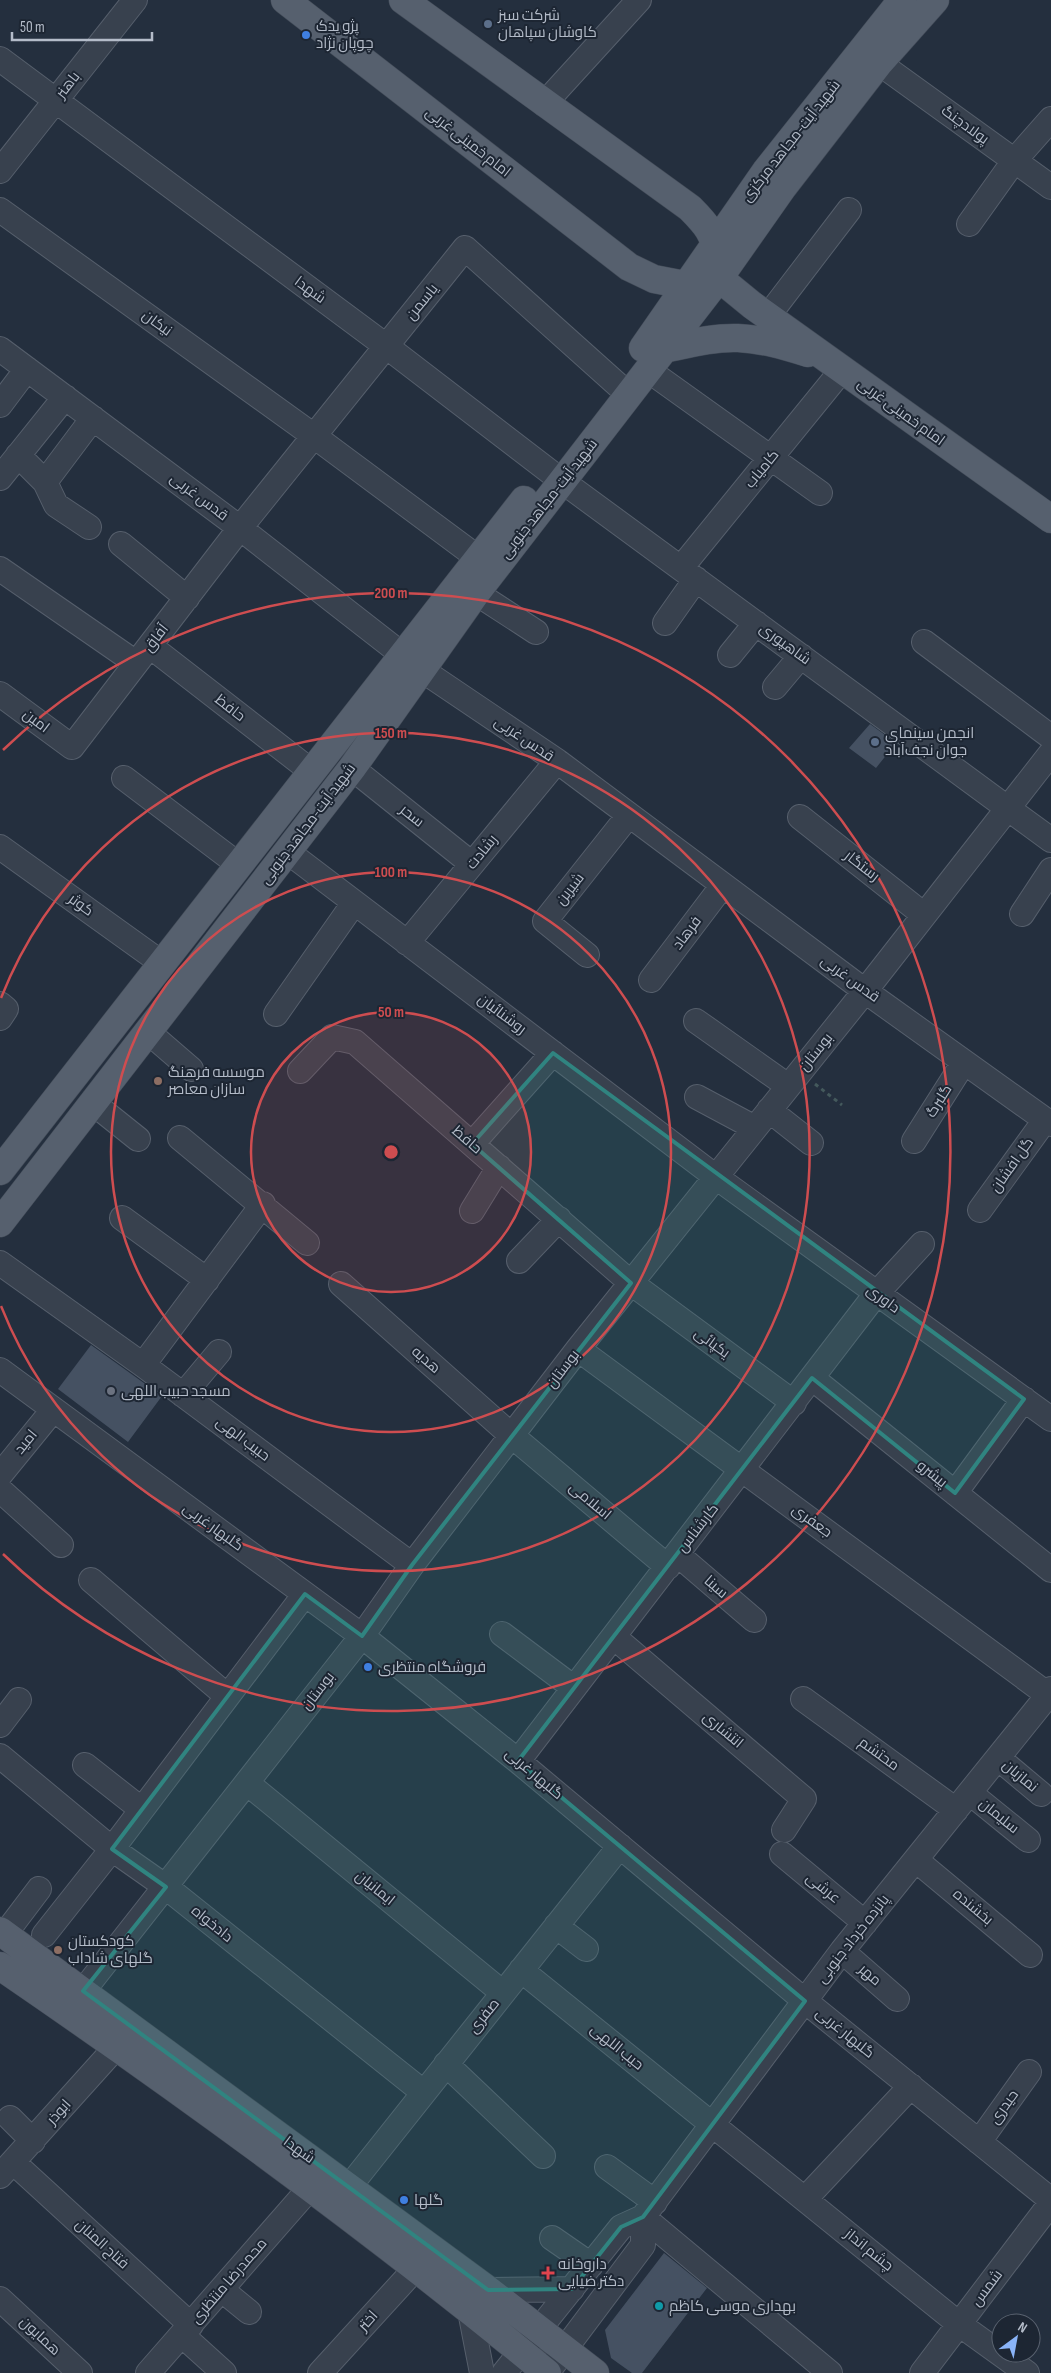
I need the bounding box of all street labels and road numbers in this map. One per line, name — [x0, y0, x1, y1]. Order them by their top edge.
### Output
street label: باهنر — [51, 68, 84, 103]
street label: شهید آیت-مجاهد مرکزی — [737, 76, 845, 206]
street label: پولادچنگ — [937, 101, 993, 149]
street label: امام خمینی غربی — [421, 103, 515, 181]
street label: شهدا — [291, 272, 329, 308]
street label: یاسمن — [402, 280, 442, 324]
street label: نیکان — [138, 306, 176, 340]
street label: امام خمینی غربی — [854, 374, 948, 450]
street label: شهید آیت-مجاهد جنوبی — [496, 435, 602, 563]
street label: کامیاب — [741, 446, 783, 492]
street label: قدس غربی — [166, 469, 232, 525]
street label: شاهپوری — [755, 619, 815, 669]
street label: آفاق — [139, 620, 173, 656]
street label: حافظ — [211, 690, 249, 726]
street label: امین — [19, 705, 53, 737]
street label: قدس غربی — [490, 712, 558, 766]
street label: شهید آیت-مجاهد جنوبی — [256, 760, 360, 888]
street label: سحر — [395, 800, 428, 832]
street label: رشادت — [462, 831, 502, 873]
street label: رستگار — [840, 846, 884, 886]
street label: شیرین — [551, 869, 589, 909]
street label: کوثر — [64, 889, 97, 920]
street label: فرهاد — [668, 912, 706, 954]
street label: قدس غربی — [817, 951, 883, 1007]
street label: روشنائیان — [474, 990, 530, 1038]
street label: بوستان — [795, 1029, 837, 1075]
street label: گلبرگ — [922, 1081, 956, 1121]
street label: حافظ — [448, 1122, 486, 1158]
street label: گل افشان — [986, 1134, 1038, 1196]
street label: داوری — [863, 1280, 903, 1318]
street label: یکپائی — [690, 1324, 734, 1362]
street label: هدیه — [407, 1342, 445, 1378]
street label: بوستان — [542, 1346, 584, 1392]
street label: حبیب الهی — [212, 1412, 274, 1466]
street label: امید — [10, 1426, 42, 1458]
street label: پیشرو — [913, 1456, 951, 1492]
street label: اسلامی — [565, 1478, 615, 1524]
street label: گلبهار غربی — [179, 1499, 247, 1555]
street label: کارشناس — [673, 1500, 723, 1556]
street label: جعفری — [788, 1500, 836, 1542]
street label: سینا — [700, 1571, 732, 1603]
street label: بوستان — [297, 1668, 339, 1714]
street label: انتشاری — [699, 1708, 747, 1752]
street label: محتشم — [855, 1733, 903, 1775]
street label: گلبهار غربی — [501, 1744, 567, 1804]
street label: نمازیان — [998, 1756, 1042, 1796]
street label: سلیمان — [975, 1794, 1023, 1838]
street label: ایمانیان — [351, 1866, 399, 1910]
street label: عرشی — [802, 1868, 844, 1908]
street label: بخشنده — [949, 1885, 997, 1929]
street label: پانزده خرداد جنوبی — [812, 1891, 894, 1987]
street label: دادخواه — [187, 1901, 237, 1947]
street label: مهر — [854, 1959, 885, 1990]
street label: صفری — [464, 1995, 504, 2037]
street label: گلبهار غربی — [812, 2003, 878, 2063]
street label: حیب اللهی — [586, 2020, 648, 2074]
street label: حیدری — [985, 2086, 1023, 2128]
street label: ابوذر — [42, 2095, 75, 2129]
street label: شهدا — [280, 2132, 318, 2168]
street label: فتاح المنان — [70, 2215, 133, 2274]
street label: چشم انداز — [840, 2224, 897, 2275]
street label: محمدرضا منتظری — [187, 2234, 271, 2328]
street label: شمس — [967, 2266, 1007, 2310]
street label: اختر — [353, 2307, 382, 2336]
street label: همایون — [16, 2312, 64, 2360]

